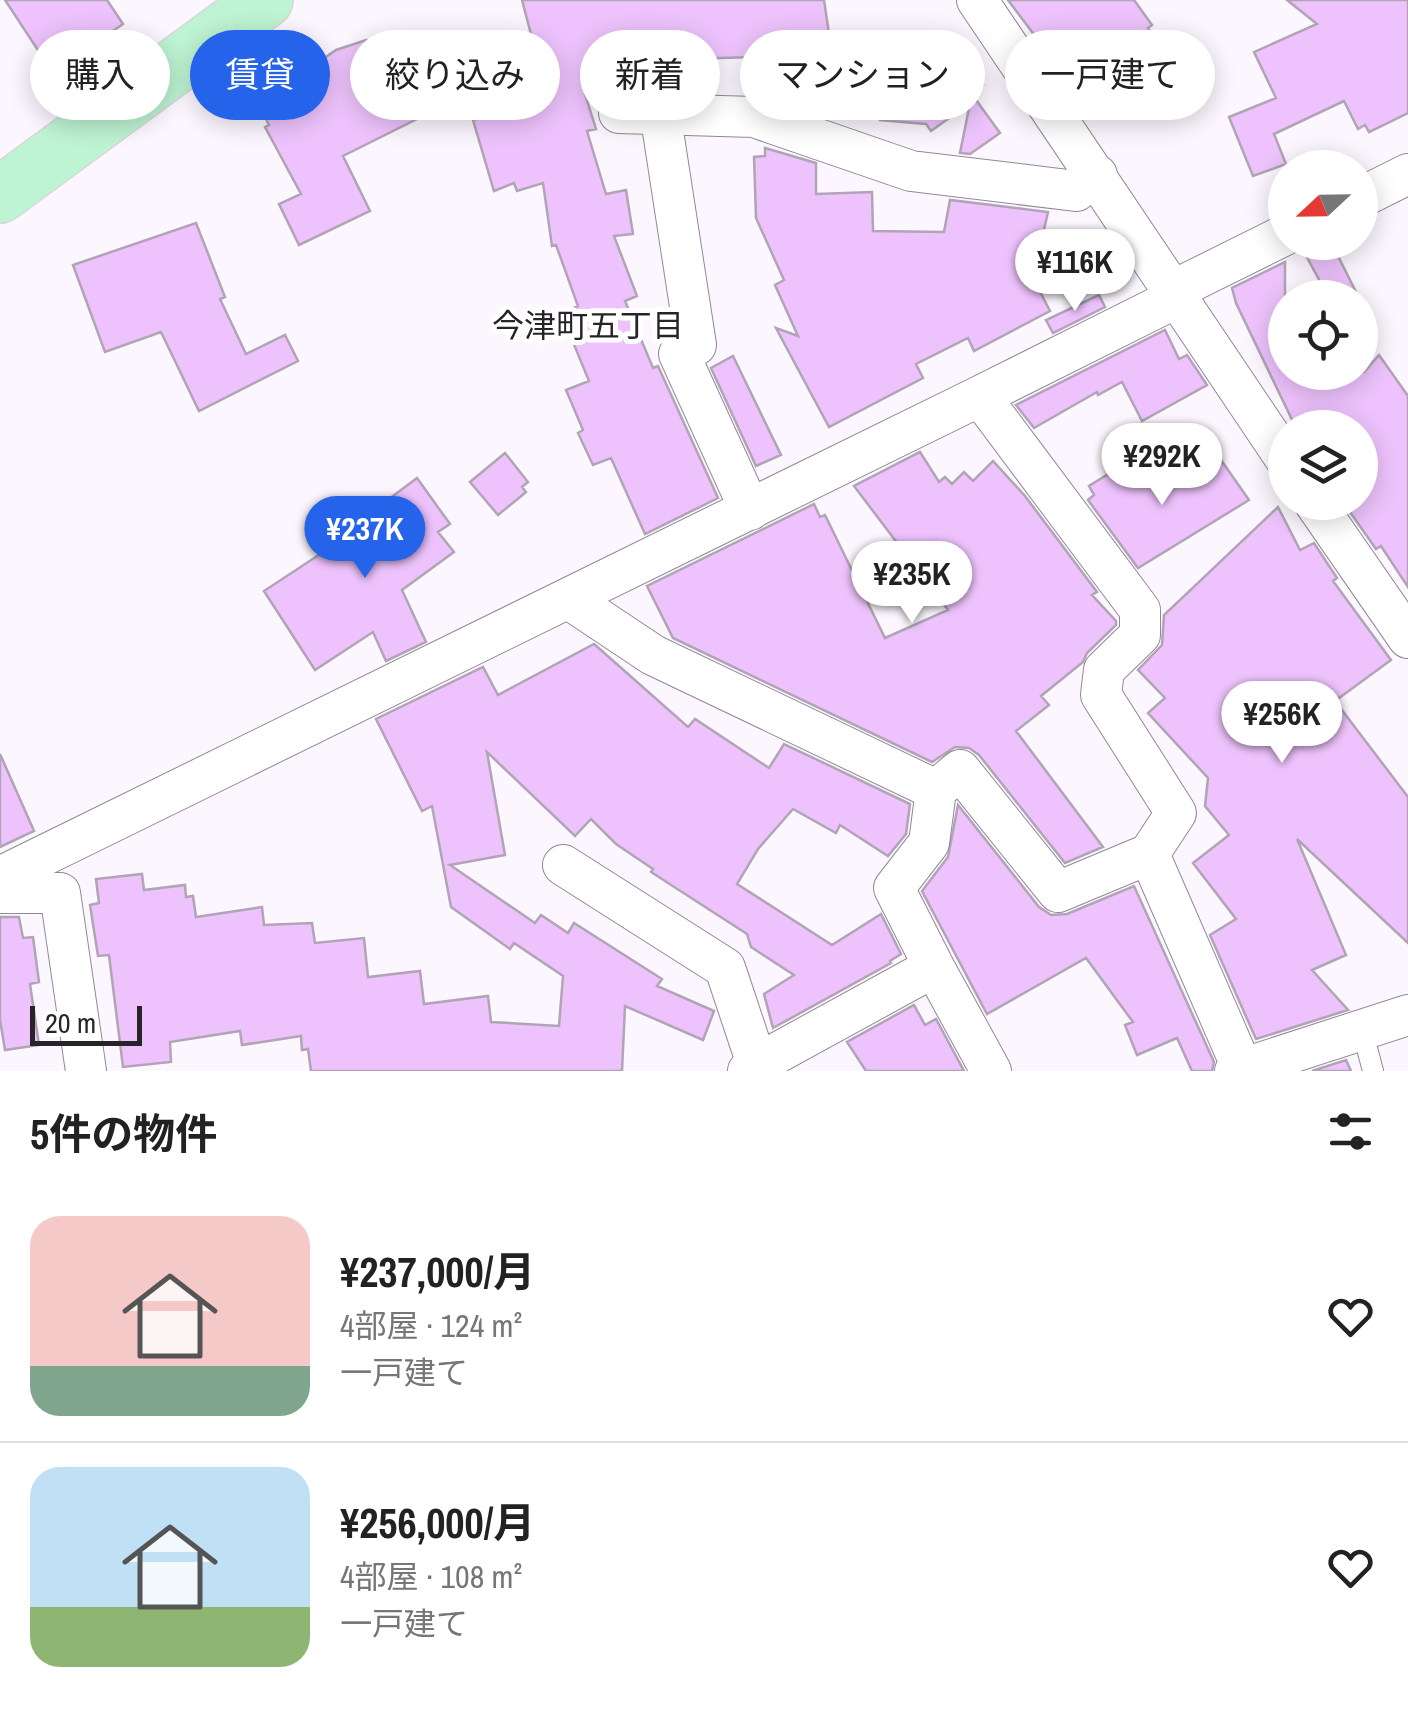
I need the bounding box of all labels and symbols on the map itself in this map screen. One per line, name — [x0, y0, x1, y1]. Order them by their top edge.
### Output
north arrow — [1268, 150, 1378, 260]
pin: ¥116K — [1005, 229, 1145, 314]
district label: 今津町五丁目 — [492, 304, 684, 347]
pin: ¥292K — [1092, 423, 1232, 508]
pin: ¥237K — [295, 496, 435, 581]
pin: ¥235K — [842, 541, 982, 626]
pin: ¥256K — [1212, 681, 1352, 766]
scale bar — [30, 1001, 142, 1046]

